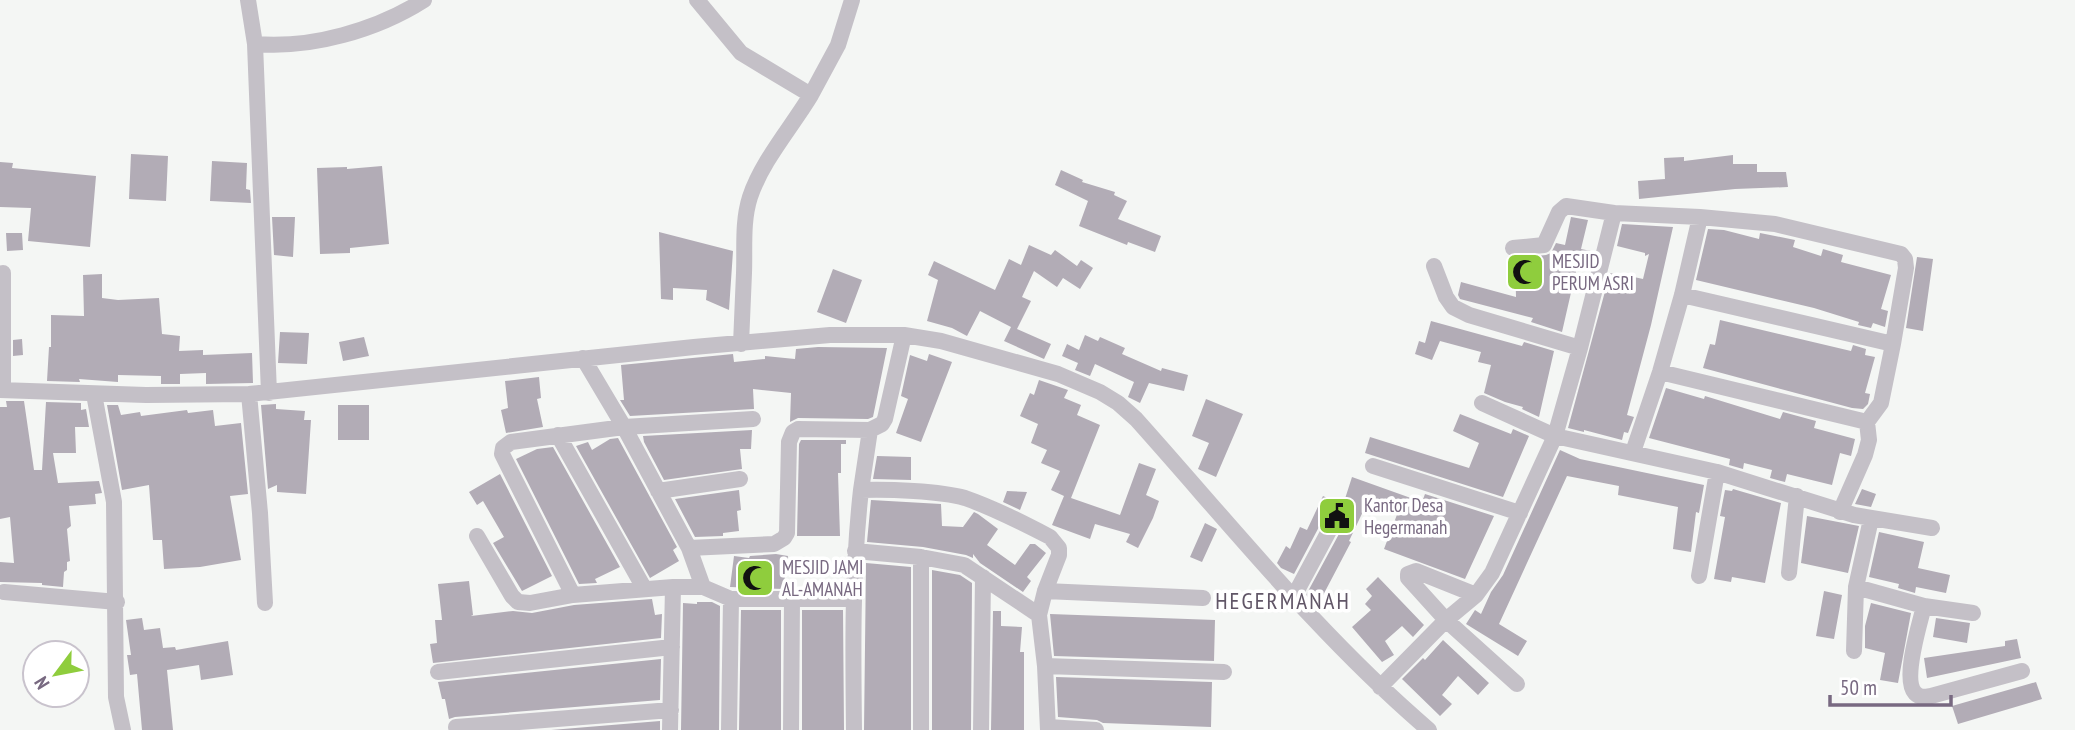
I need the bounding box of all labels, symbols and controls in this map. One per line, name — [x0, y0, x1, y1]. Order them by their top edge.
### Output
place label: MESJID PERUM ASRI — [1552, 249, 1634, 295]
mosque icon: MESJID PERUM ASRI — [1504, 251, 1546, 293]
place label: Kantor Desa Hegermanah — [1364, 493, 1447, 539]
public building icon: Kantor Desa Hegermanah — [1316, 495, 1358, 537]
place label: MESJID JAMI AL-AMANAH — [782, 555, 864, 601]
mosque icon: MESJID JAMI AL-AMANAH — [734, 557, 776, 599]
district label: HEGERMANAH — [1215, 586, 1351, 615]
north arrow — [21, 639, 91, 709]
scale bar — [1830, 664, 1951, 708]
text: N — [29, 672, 54, 694]
text: 50 m — [1840, 674, 1877, 701]

